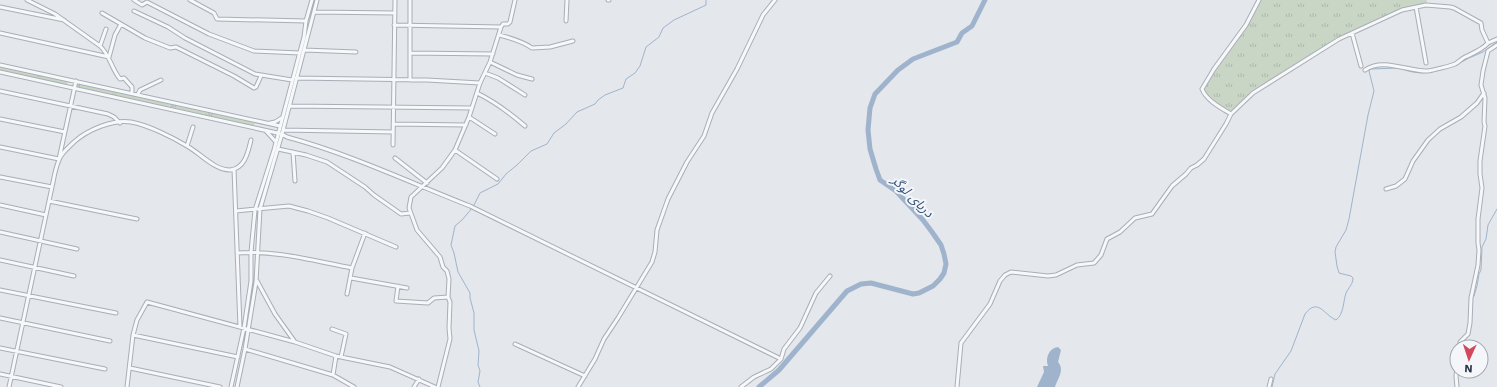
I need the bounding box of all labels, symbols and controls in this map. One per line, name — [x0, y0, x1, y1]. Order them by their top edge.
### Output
water label: دریای لوگر — [887, 172, 937, 221]
north arrow — [1449, 339, 1489, 379]
text: N — [1464, 362, 1473, 375]

